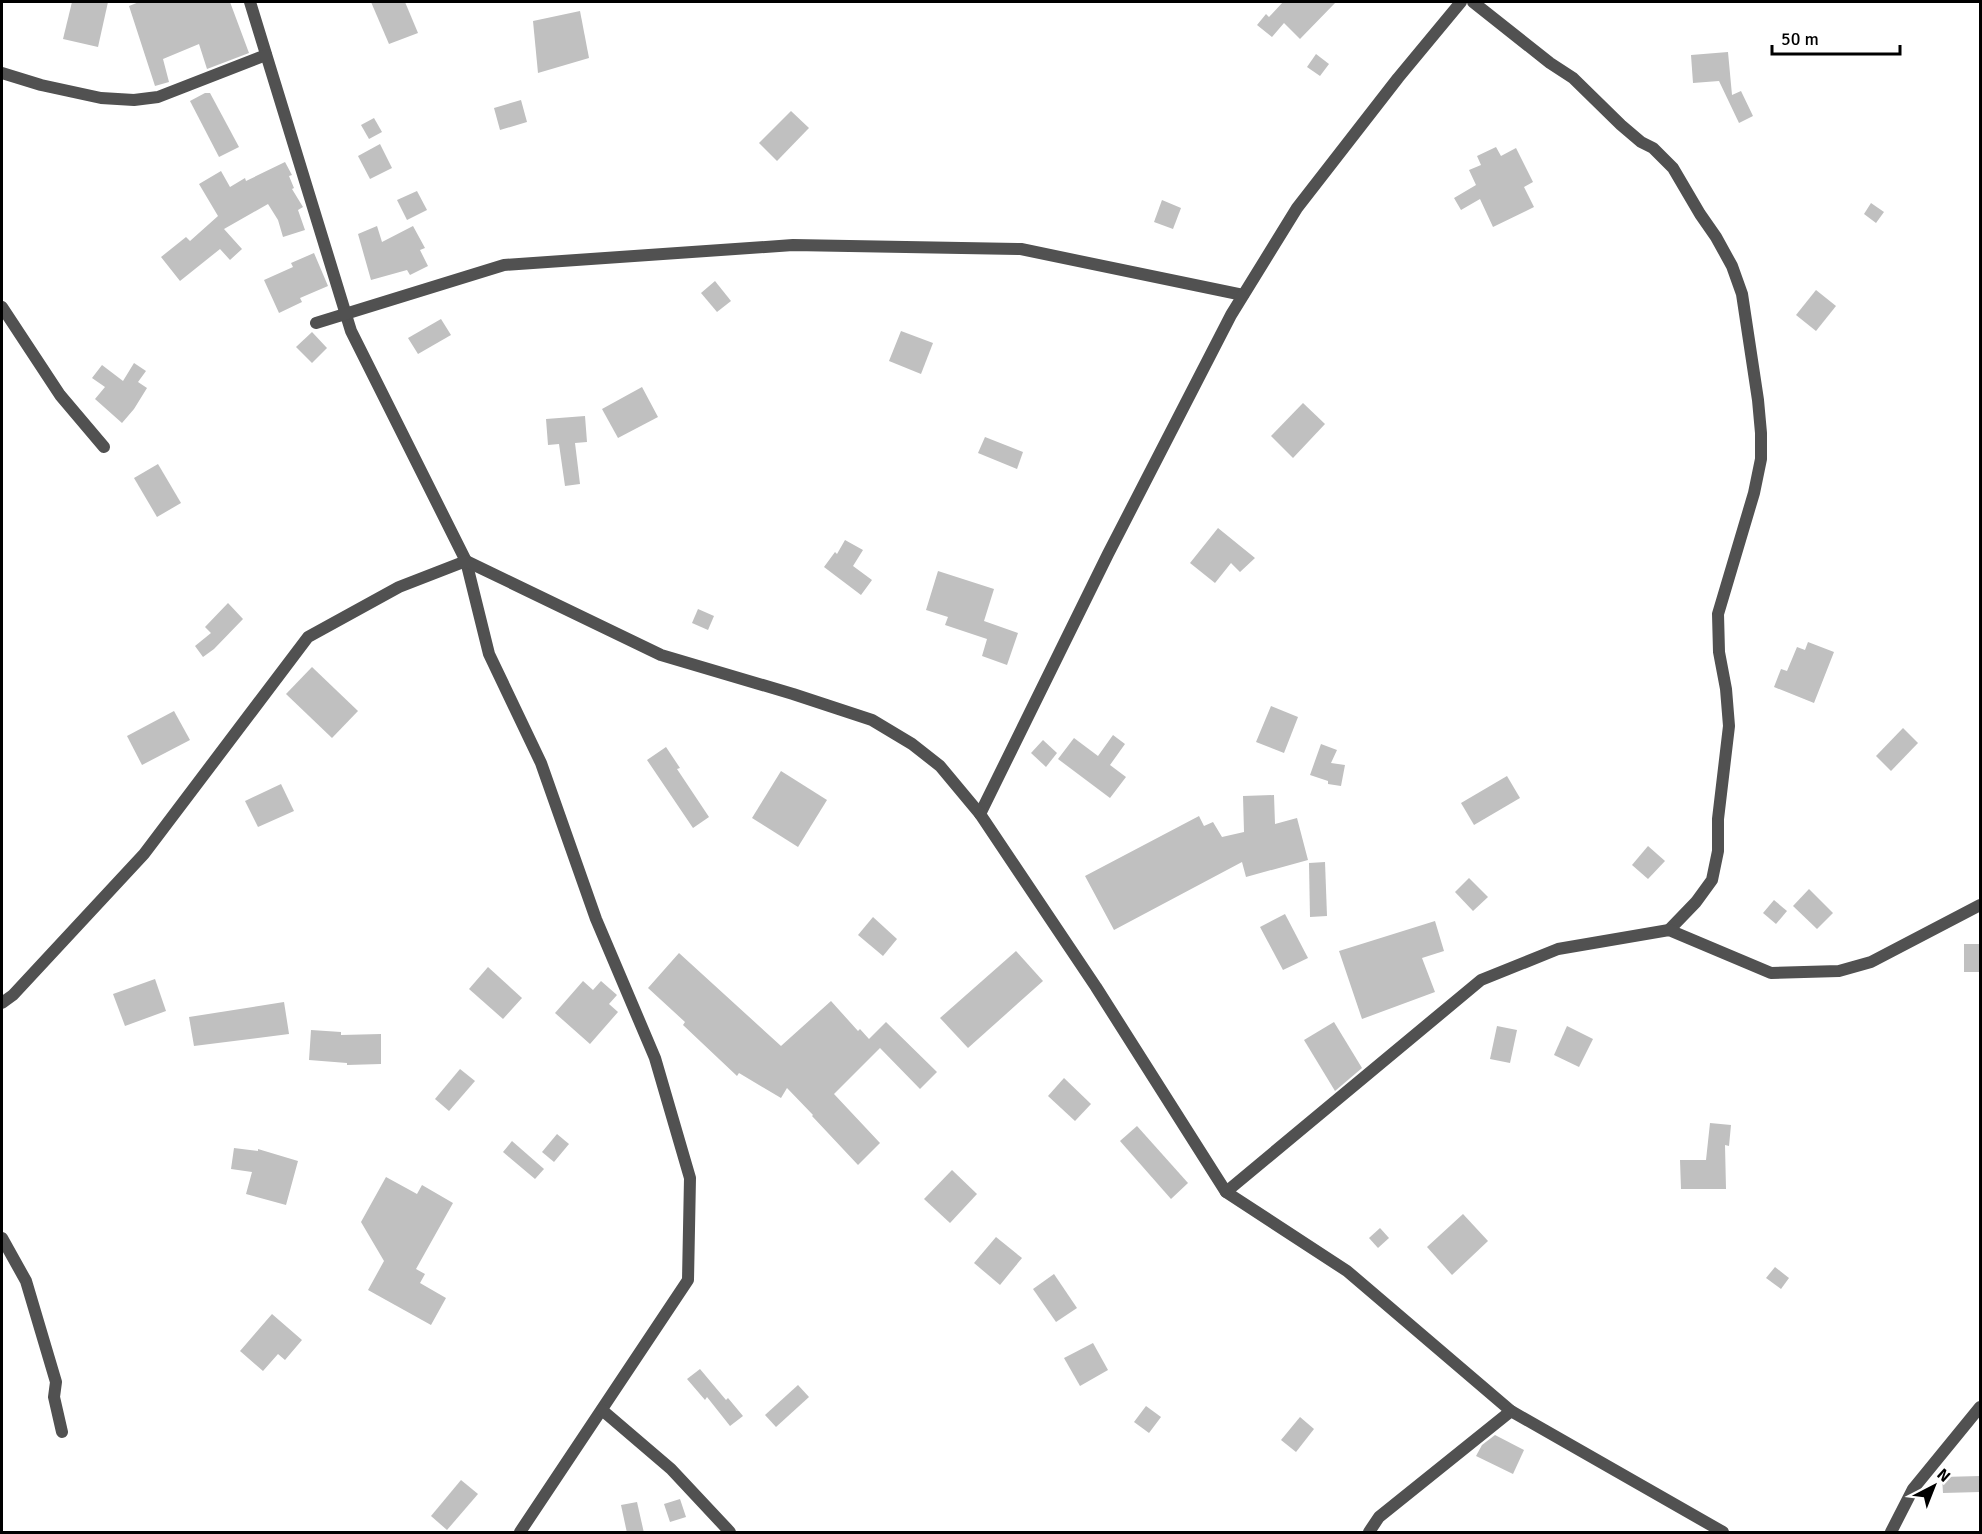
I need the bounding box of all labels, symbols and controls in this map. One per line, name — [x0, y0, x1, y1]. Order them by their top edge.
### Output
scale bar — [1772, 18, 1900, 56]
text: 50 m — [1781, 28, 1819, 50]
north arrow — [1904, 1456, 1964, 1516]
text: N — [1933, 1464, 1954, 1487]

